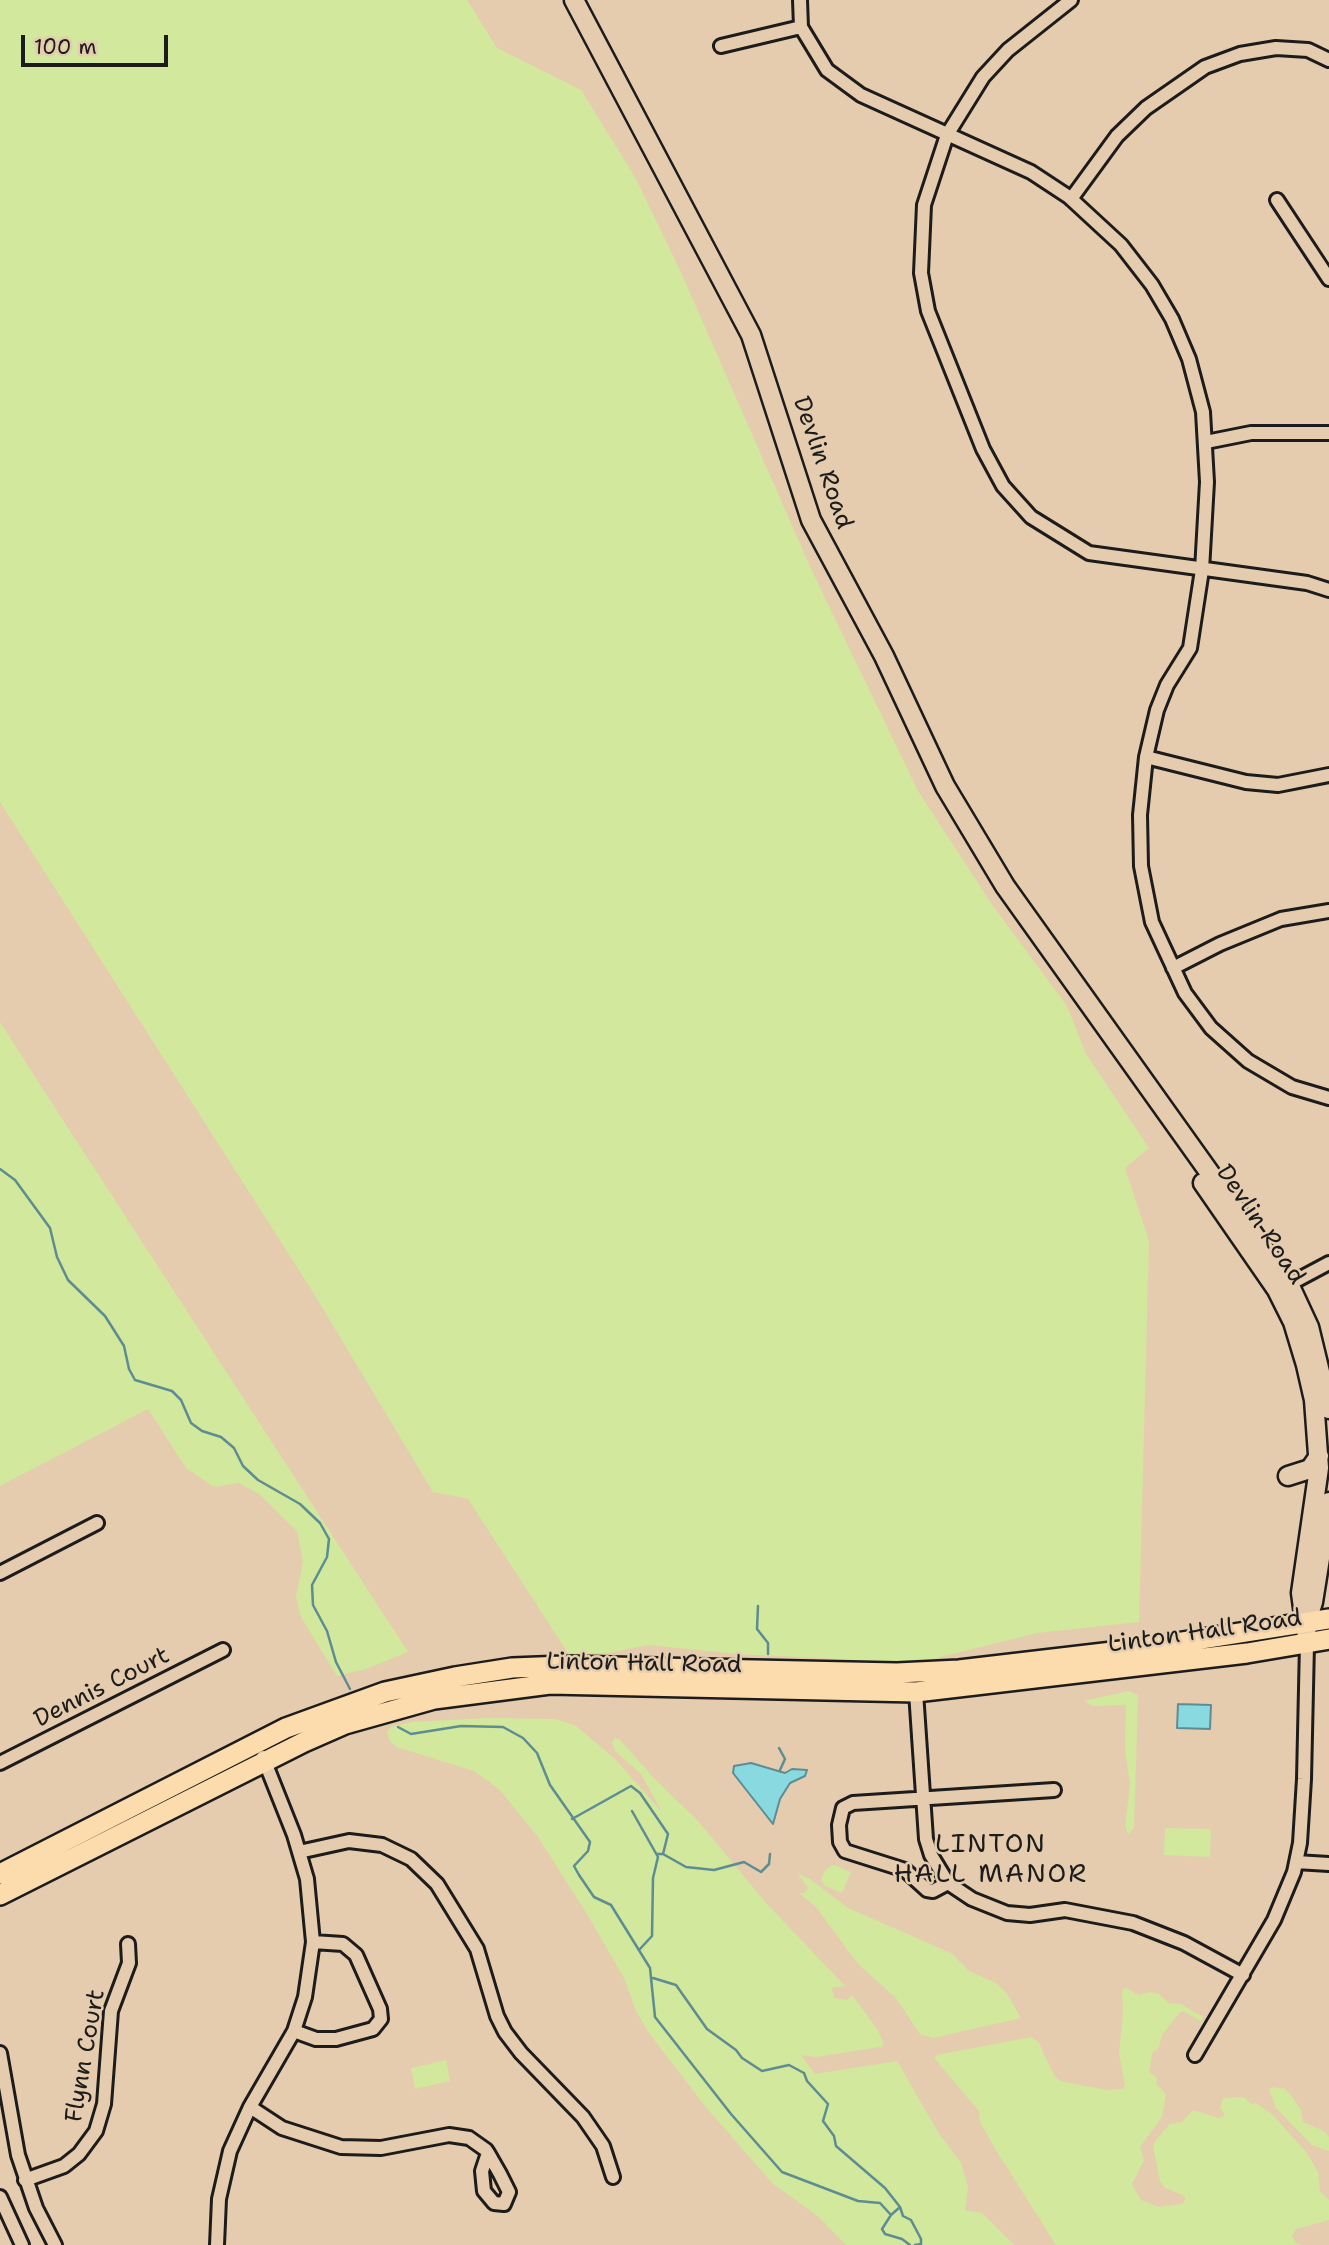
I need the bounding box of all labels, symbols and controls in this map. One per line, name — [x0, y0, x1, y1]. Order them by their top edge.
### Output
scale bar — [24, 21, 172, 65]
text: 100 m — [34, 33, 97, 61]
street label: Devlin Road — [786, 393, 858, 533]
street label: Devlin Road — [1209, 1160, 1311, 1290]
street label: Linton Hall Road — [1106, 1604, 1304, 1660]
street label: Dennis Court — [30, 1642, 174, 1734]
street label: Linton Hall Road — [546, 1648, 742, 1680]
district label: LINTON HALL MANOR — [895, 1829, 1087, 1890]
street label: Flynn Court — [60, 1987, 112, 2125]

